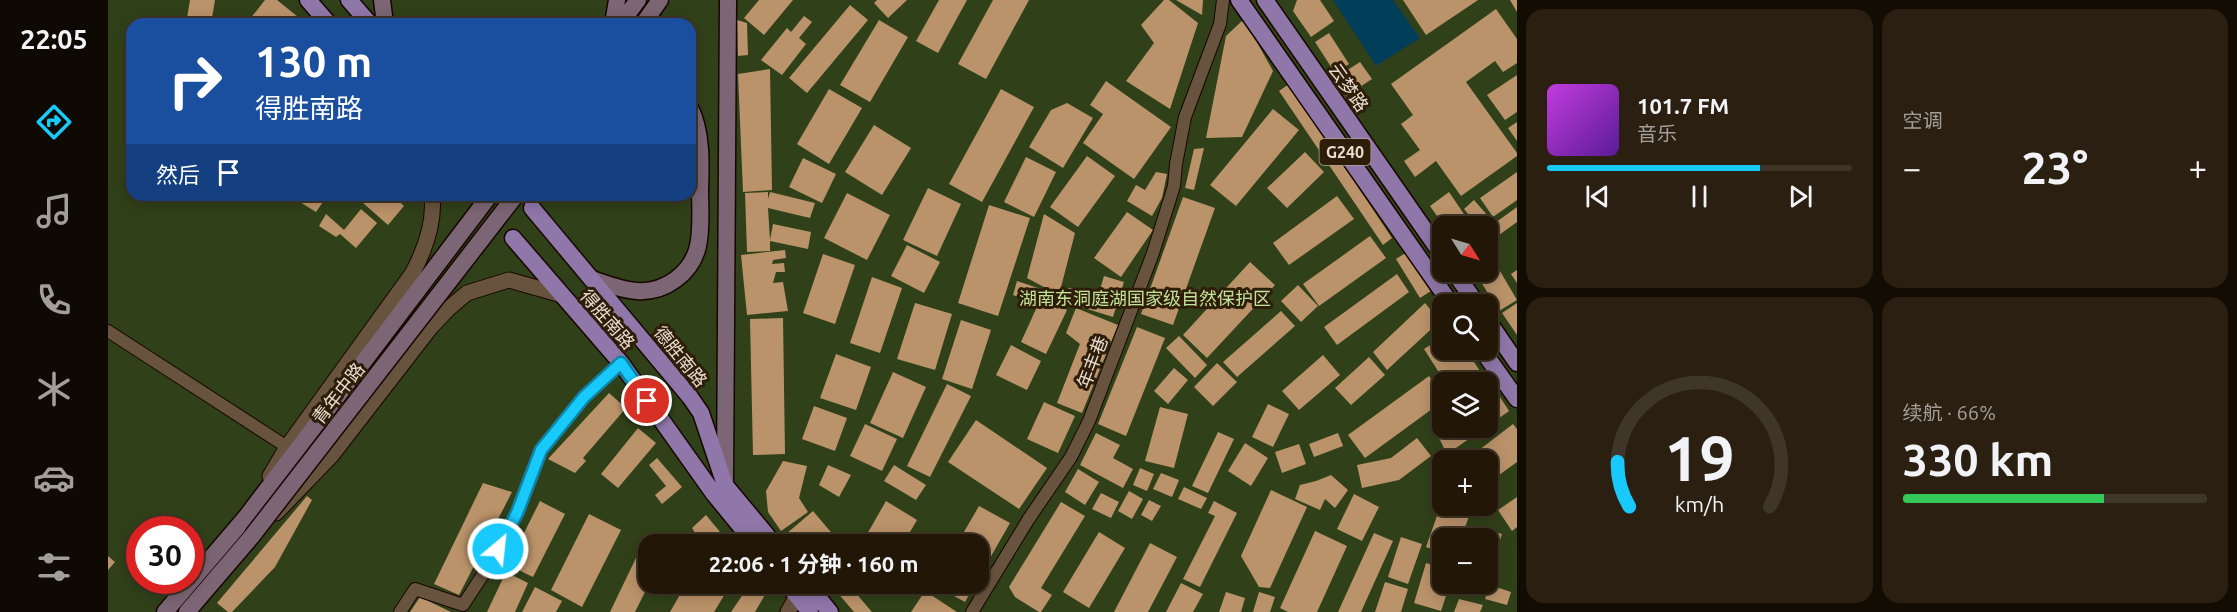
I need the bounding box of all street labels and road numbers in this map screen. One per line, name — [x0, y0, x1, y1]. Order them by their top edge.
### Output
street label: 云梦路 — [1325, 59, 1373, 115]
road number: G240 — [1320, 139, 1370, 165]
street label: 得胜南路 — [577, 285, 639, 353]
street label: 德胜南路 — [651, 322, 711, 390]
street label: 年丰巷 — [1073, 333, 1111, 391]
street label: 青年中路 — [308, 358, 368, 428]

